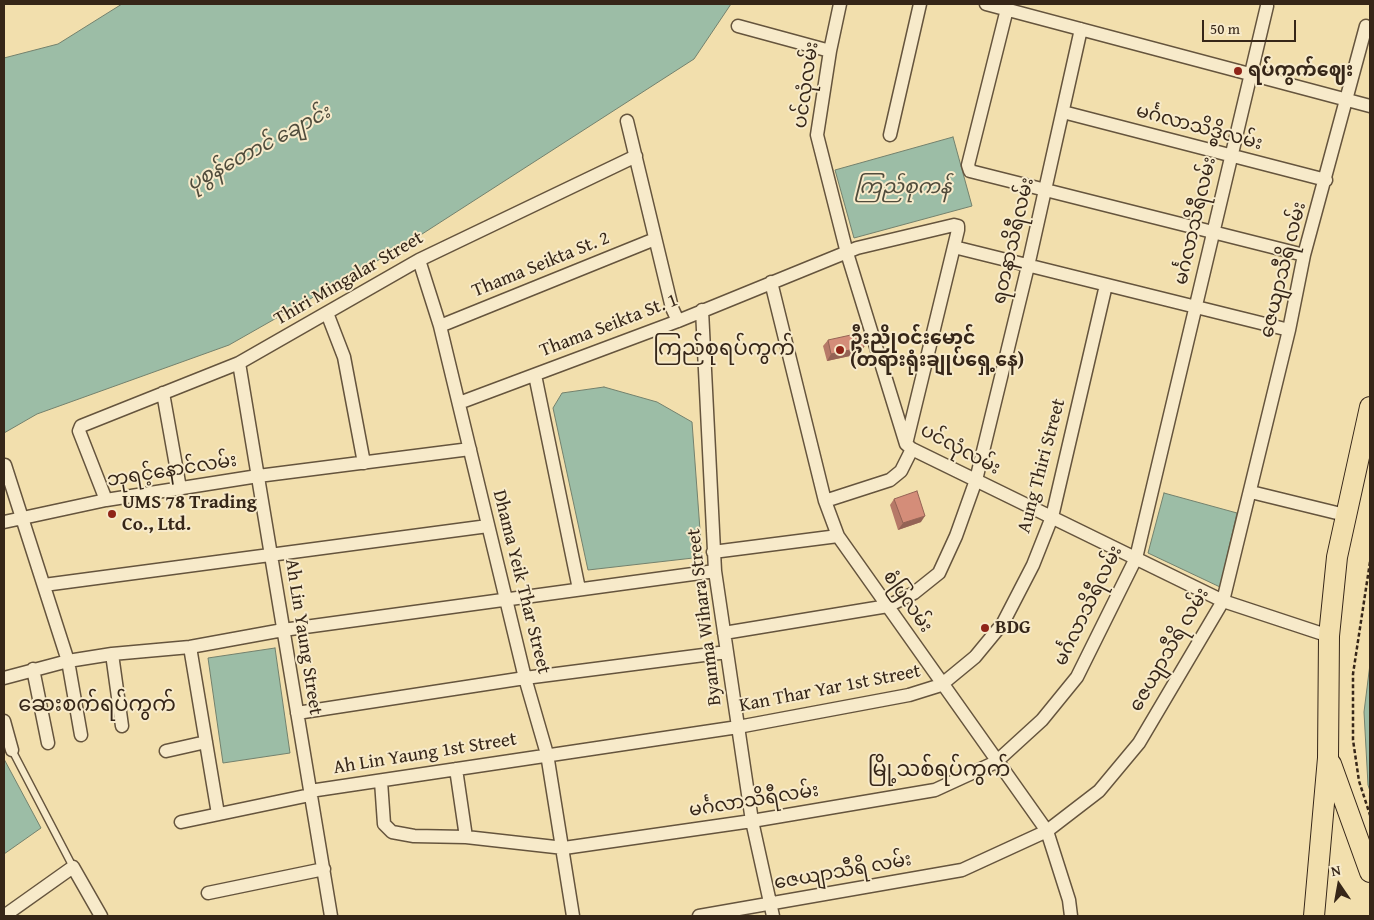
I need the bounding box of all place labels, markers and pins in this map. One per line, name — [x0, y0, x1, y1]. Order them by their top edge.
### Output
place label: ရပ်ကွက်ဈေး — [1248, 60, 1353, 82]
marker: ရပ်ကွက်ဈေး — [1232, 65, 1244, 77]
place label: ဦးညိုဝင်းမောင် (တရားရုံးချုပ်ရှေ့နေ) — [850, 328, 1024, 372]
marker: ဦးညိုဝင်းမောင် (တရားရုံးချုပ်ရှေ့နေ) — [834, 344, 846, 356]
place label: UMS 78 Trading Co., Ltd. — [122, 492, 257, 536]
marker: UMS 78 Trading Co., Ltd. — [106, 508, 118, 520]
place label: BDG — [995, 617, 1031, 639]
marker: BDG — [979, 622, 991, 634]

